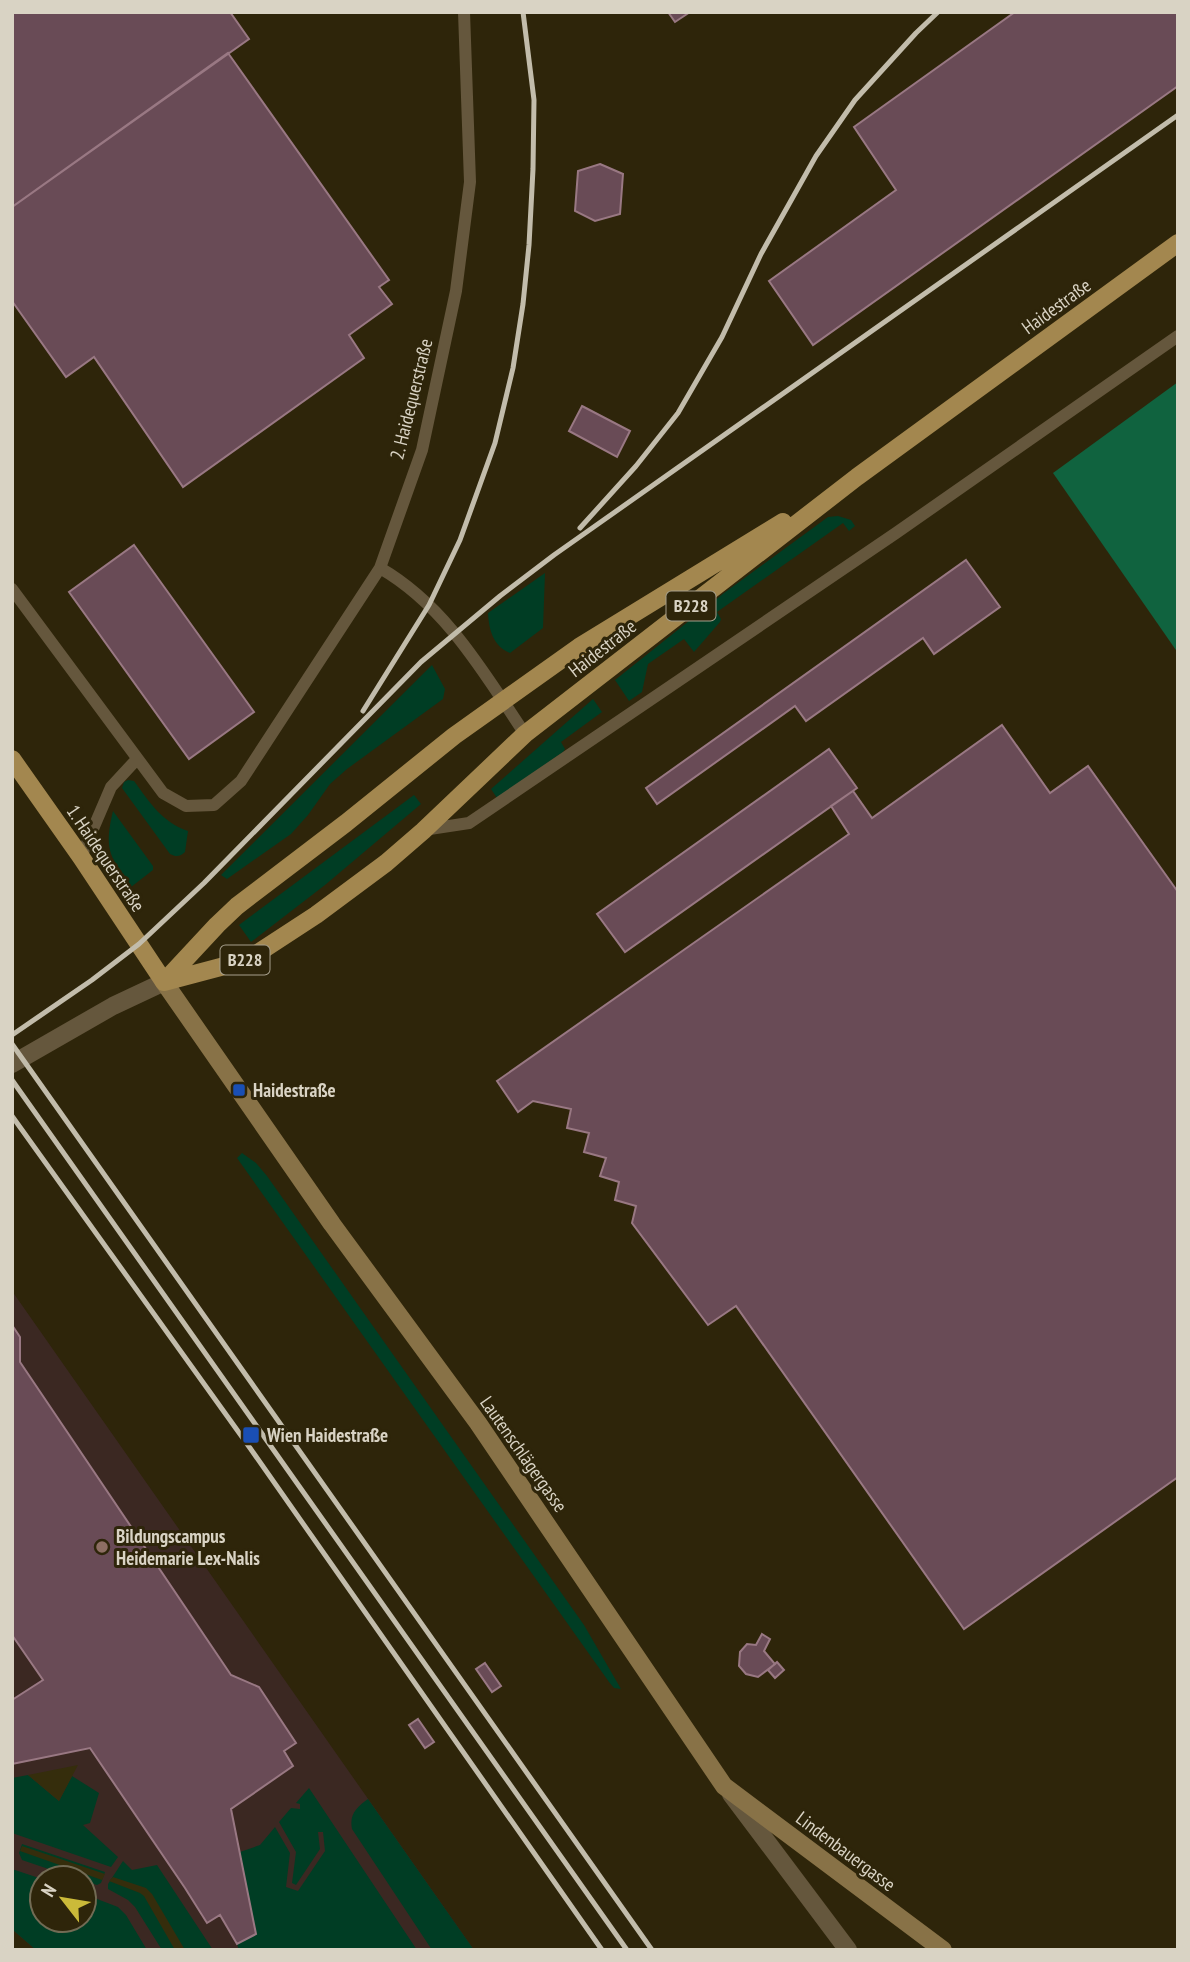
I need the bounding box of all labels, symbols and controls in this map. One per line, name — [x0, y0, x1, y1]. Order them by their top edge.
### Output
street label: Haidestraße — [1017, 273, 1095, 339]
street label: 2. Haidequerstraße — [384, 336, 438, 462]
road number: B228 — [666, 592, 716, 620]
street label: Haidestraße — [563, 614, 641, 682]
street label: 1. Haidequerstraße — [61, 800, 151, 916]
road number: B228 — [220, 945, 270, 974]
place label: Haidestraße — [253, 1078, 336, 1102]
marker: Haidestraße — [231, 1082, 247, 1098]
street label: Lautenschlägergasse — [475, 1391, 573, 1517]
place label: Wien Haidestraße — [266, 1423, 388, 1447]
marker: Wien Haidestraße — [241, 1425, 261, 1445]
place label: Bildungscampus Heidemarie Lex-Nalis — [116, 1524, 260, 1570]
marker: Bildungscampus Heidemarie Lex-Nalis — [94, 1539, 110, 1555]
street label: Lindenbauergasse — [791, 1806, 901, 1896]
north arrow — [28, 1864, 98, 1934]
text: N — [35, 1880, 61, 1901]

